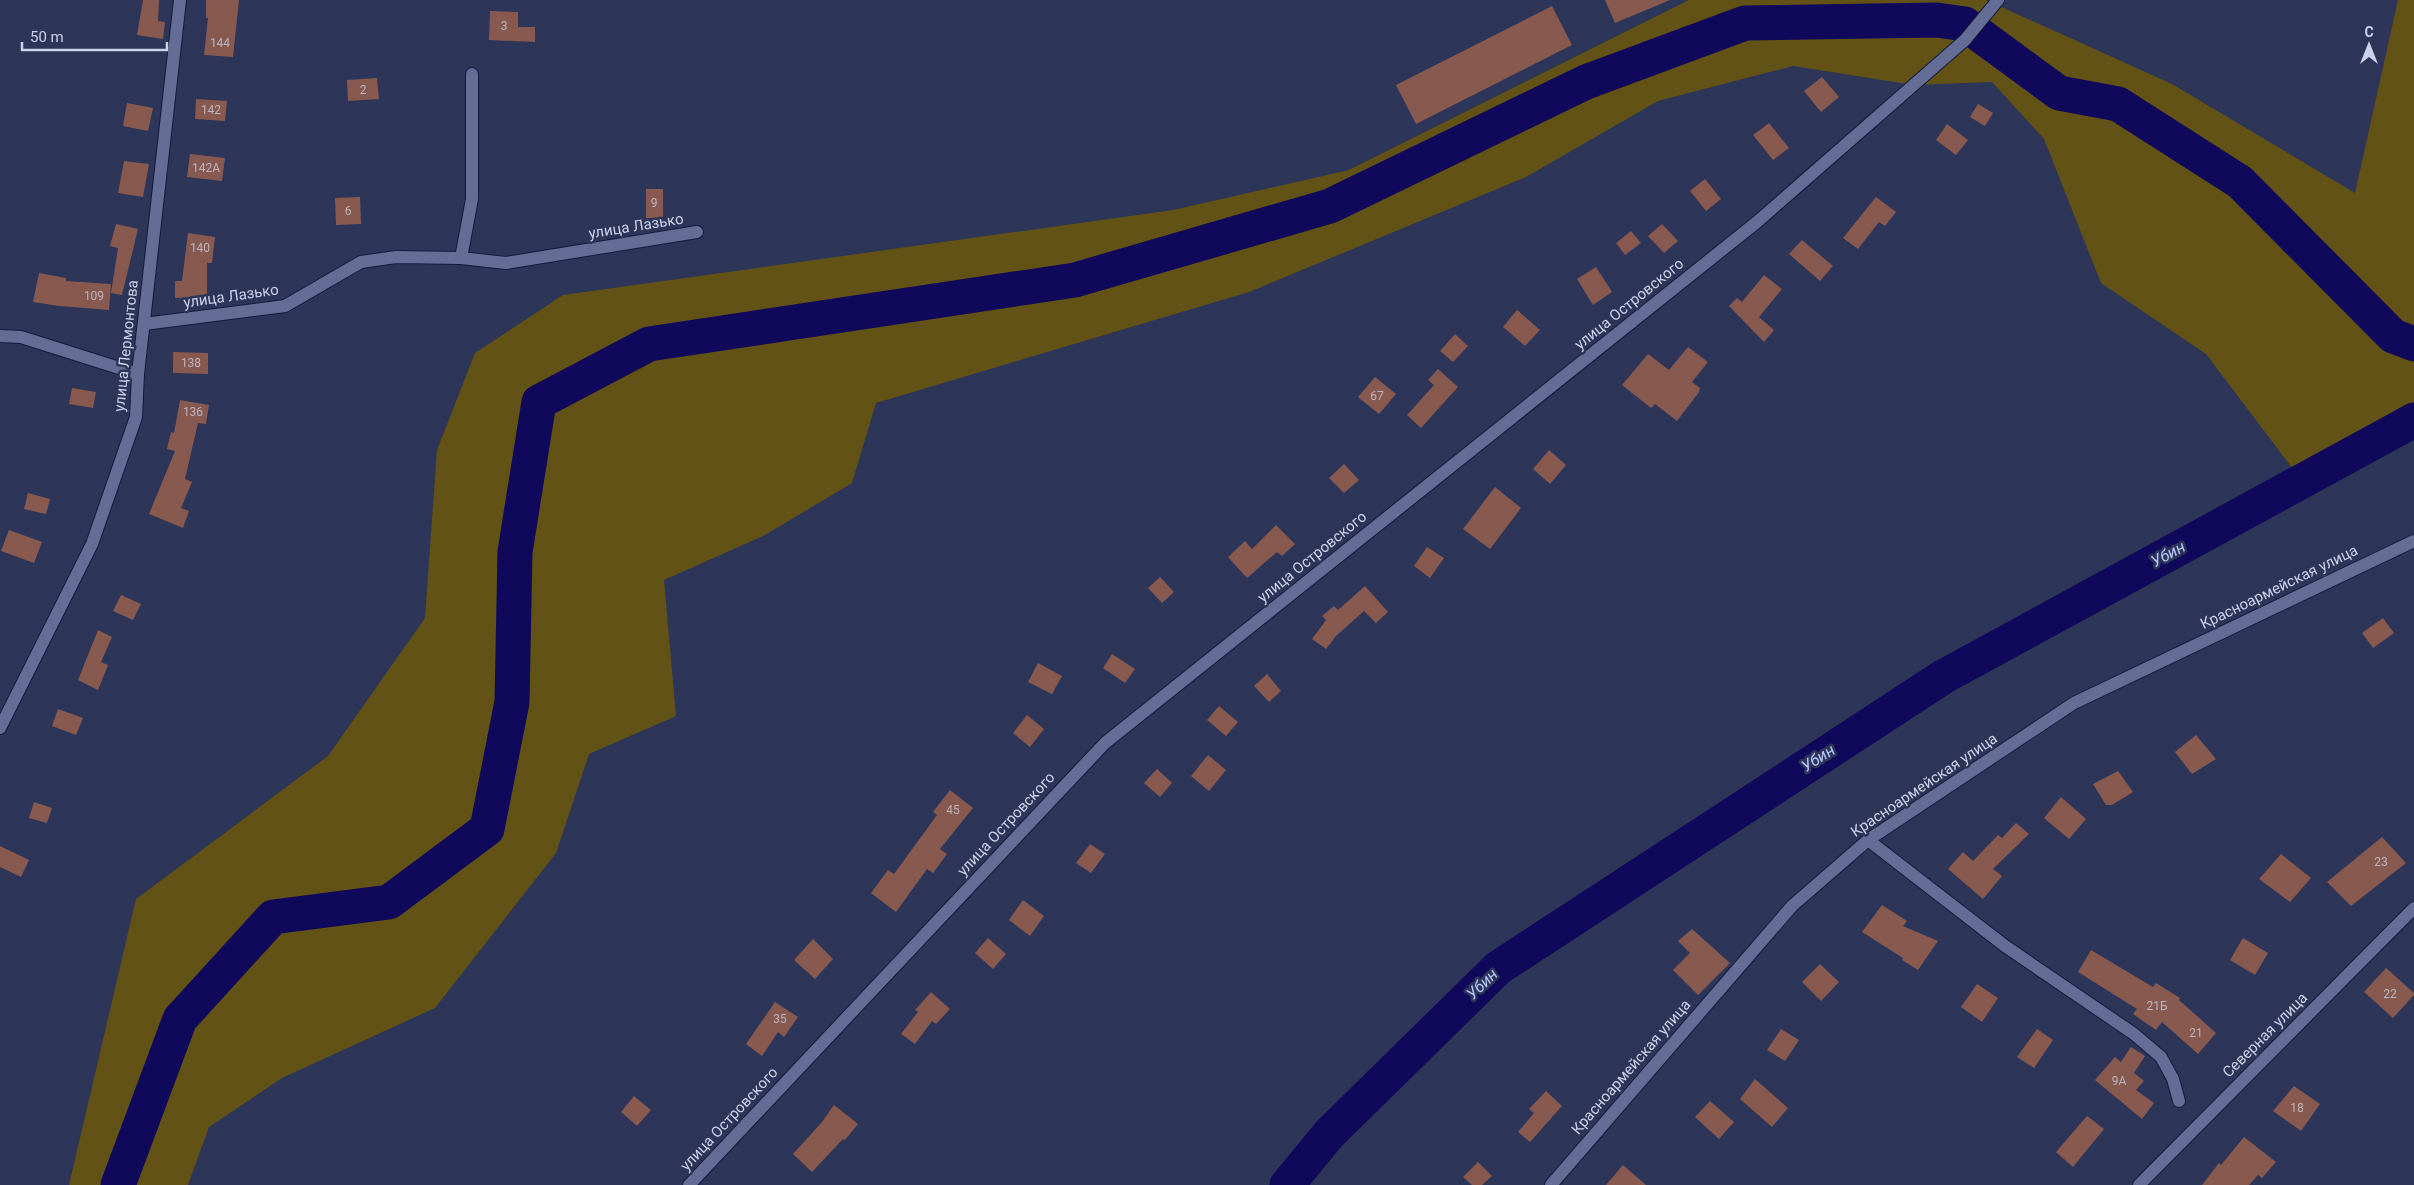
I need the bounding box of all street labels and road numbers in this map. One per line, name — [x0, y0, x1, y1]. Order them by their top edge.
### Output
street label: улица Лазько — [587, 210, 685, 242]
street label: улица Островского — [1571, 255, 1687, 353]
street label: улица Лермонтова — [110, 279, 142, 413]
street label: улица Лазько — [182, 280, 280, 312]
street label: улица Островского — [1254, 508, 1370, 606]
street label: Красноармейская улица — [2197, 541, 2361, 633]
street label: Красноармейская улица — [1847, 729, 2001, 841]
street label: улица Островского — [953, 769, 1059, 879]
street label: Северная улица — [2219, 989, 2311, 1081]
street label: Красноармейская улица — [1568, 996, 1694, 1138]
street label: улица Островского — [676, 1064, 782, 1174]

